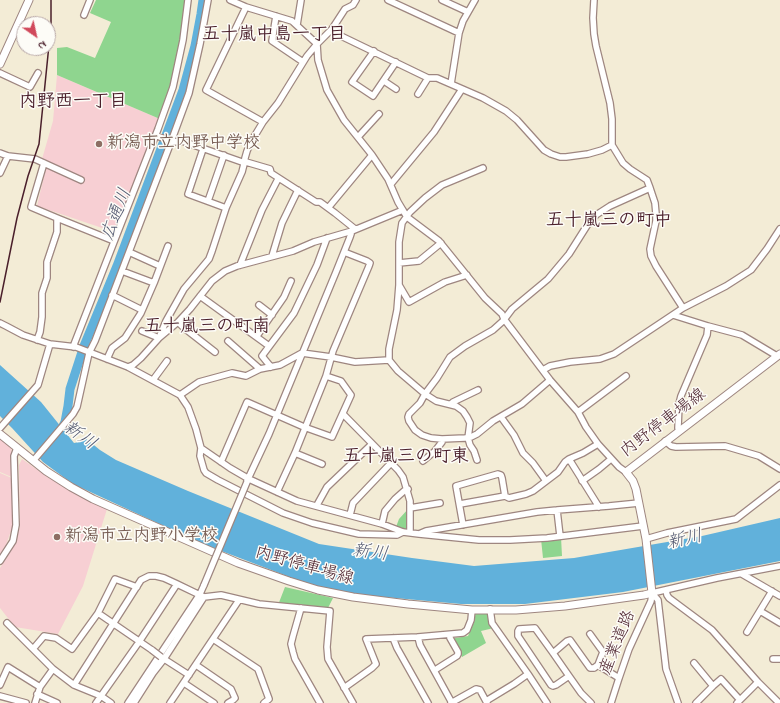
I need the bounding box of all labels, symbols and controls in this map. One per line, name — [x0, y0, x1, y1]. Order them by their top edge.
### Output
north arrow — [16, 16, 56, 56]
district label: 五十嵐中島一丁目 — [202, 25, 346, 47]
text: N — [35, 36, 50, 54]
district label: 内野西一丁目 — [19, 92, 127, 114]
place label: 新潟市立内野中学校 — [107, 134, 260, 154]
marker: 新潟市立内野中学校 — [94, 139, 104, 149]
water label: 広通川 — [98, 186, 138, 244]
district label: 五十嵐三の町中 — [546, 211, 672, 233]
district label: 五十嵐三の町南 — [144, 317, 270, 339]
street label: 内野停車場線 — [617, 385, 711, 463]
water label: 新川 — [58, 418, 100, 456]
district label: 五十嵐三の町東 — [343, 447, 469, 469]
water label: 新川 — [665, 526, 705, 556]
place label: 新潟市立内野小学校 — [65, 527, 218, 547]
marker: 新潟市立内野小学校 — [52, 532, 62, 542]
water label: 新川 — [351, 541, 389, 567]
street label: 内野停車場線 — [252, 543, 356, 591]
street label: 産業道路 — [597, 608, 641, 678]

